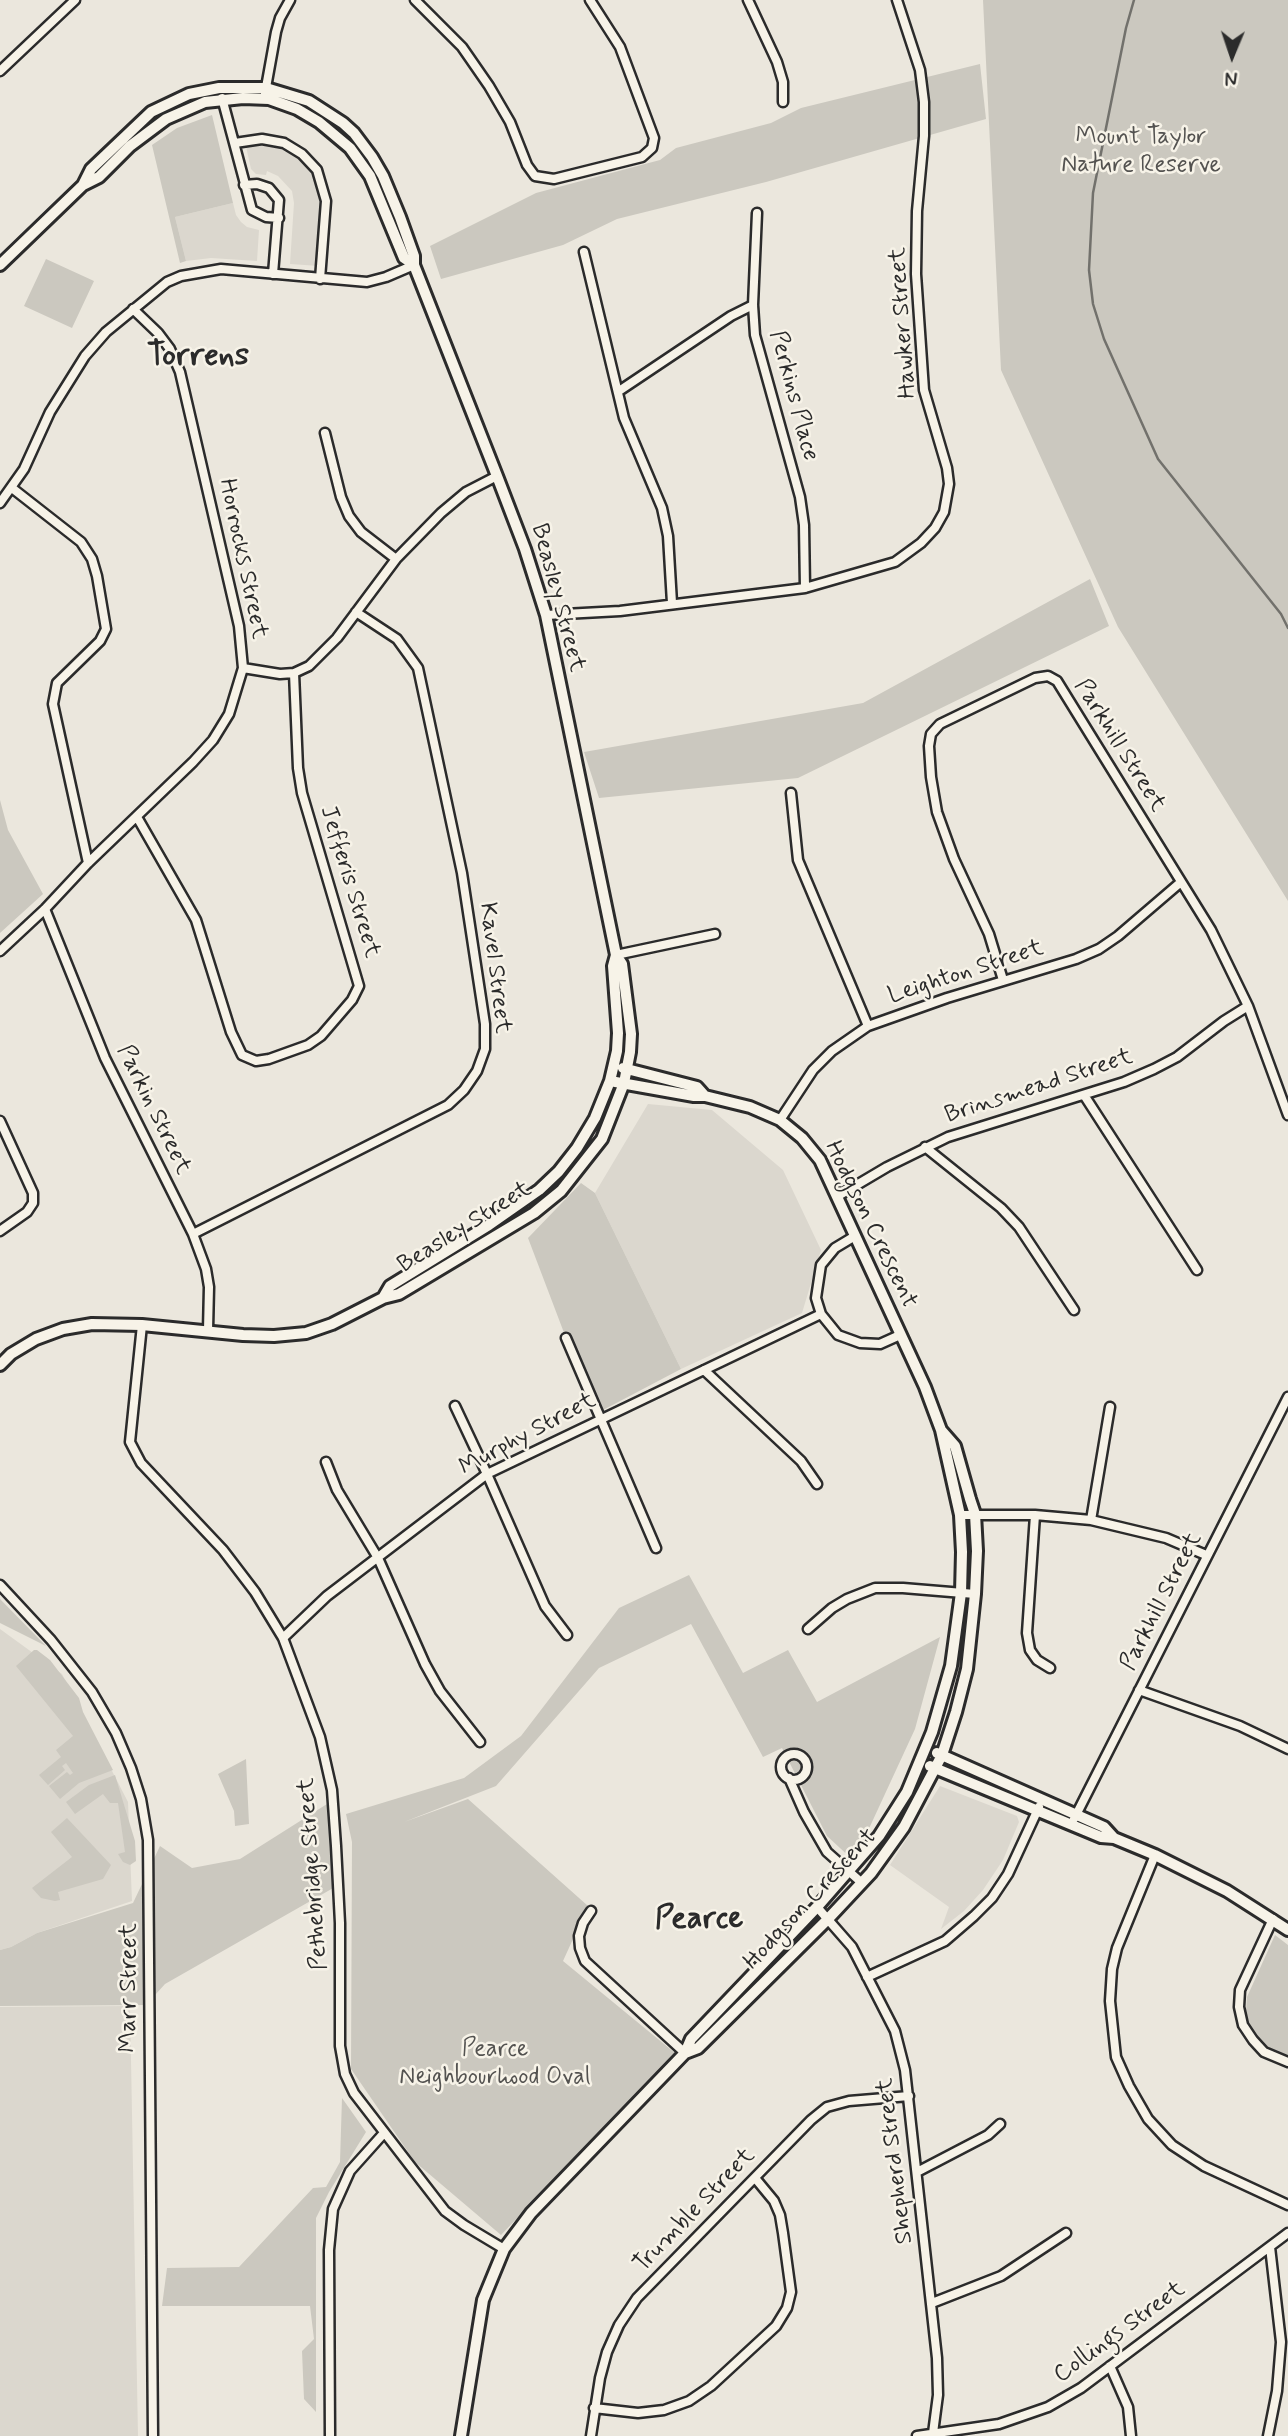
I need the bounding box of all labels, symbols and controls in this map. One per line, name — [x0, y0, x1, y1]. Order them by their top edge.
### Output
north arrow — [1197, 21, 1267, 91]
text: N — [1224, 65, 1238, 90]
park label: Mount Taylor Nature Reserve — [1061, 124, 1221, 180]
street label: Hawker Street — [884, 246, 924, 400]
street label: Perkins Place — [762, 328, 824, 464]
district label: Torrens — [147, 338, 249, 376]
street label: Horrocks Street — [211, 476, 273, 642]
street label: Beasley Street — [523, 521, 591, 675]
street label: Parkhill Street — [1067, 674, 1171, 818]
street label: Jefferis Street — [312, 803, 386, 961]
street label: Kavel Street — [472, 901, 516, 1035]
street label: Leighton Street — [885, 934, 1047, 1012]
street label: Parkin Street — [109, 1040, 197, 1180]
street label: Brinsmead Street — [941, 1043, 1137, 1131]
street label: Hodgson Crescent — [817, 1137, 923, 1313]
street label: Beasley Street — [393, 1175, 537, 1281]
street label: Murphy Street — [455, 1387, 601, 1483]
street label: Parkhill Street — [1115, 1528, 1209, 1676]
street label: Pethebridge Street — [293, 1777, 335, 1971]
street label: Hodgson Crescent — [738, 1823, 884, 1977]
district label: Pearce — [655, 1901, 743, 1939]
street label: Marr Street — [116, 1923, 144, 2053]
park label: Pearce Neighbourhood Oval — [399, 2036, 591, 2092]
street label: Shepherd Street — [872, 2076, 920, 2246]
street label: Trumble Street — [628, 2143, 762, 2279]
street label: Collings Street — [1049, 2276, 1191, 2390]

